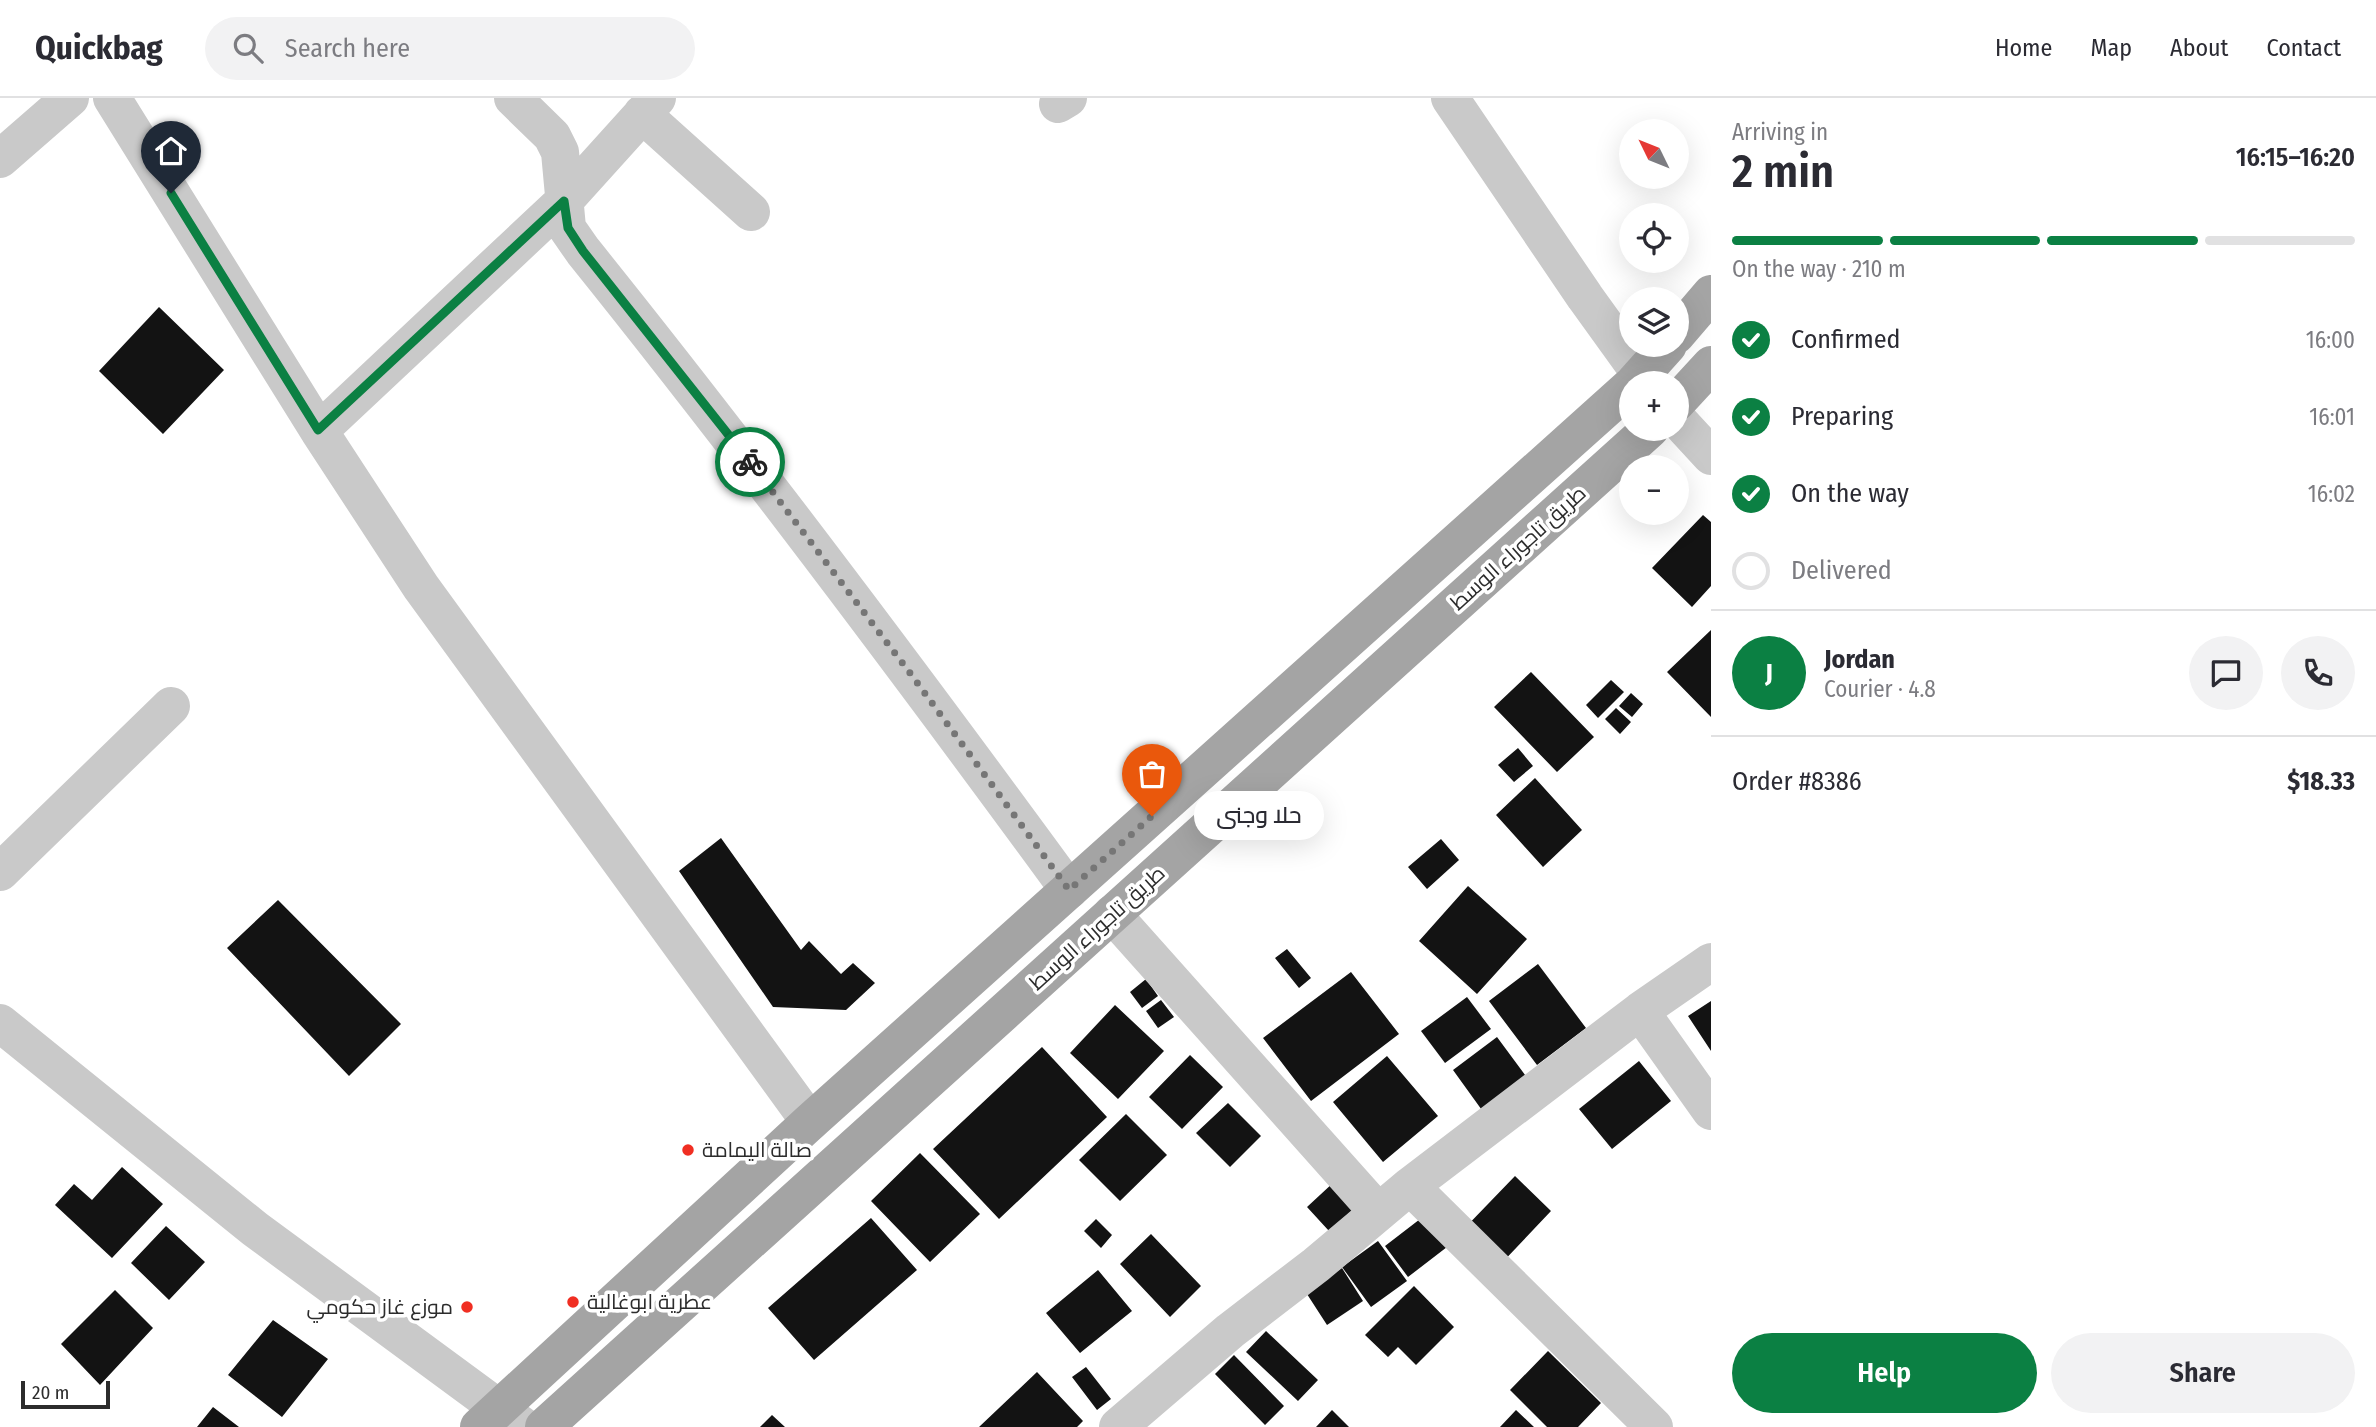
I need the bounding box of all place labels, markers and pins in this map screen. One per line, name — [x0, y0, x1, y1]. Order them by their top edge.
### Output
pin — [141, 121, 201, 193]
pin — [1122, 744, 1182, 816]
callout: حلا وجنى — [1194, 792, 1324, 840]
place label: صالة اليمامة — [702, 1137, 812, 1163]
marker: صالة اليمامة — [680, 1142, 696, 1158]
place label: عطرية ابوغالية — [587, 1289, 712, 1315]
place label: موزع غاز حكومي — [307, 1294, 453, 1323]
marker: عطرية ابوغالية — [565, 1294, 581, 1310]
marker: موزع غاز حكومي — [459, 1299, 475, 1315]

